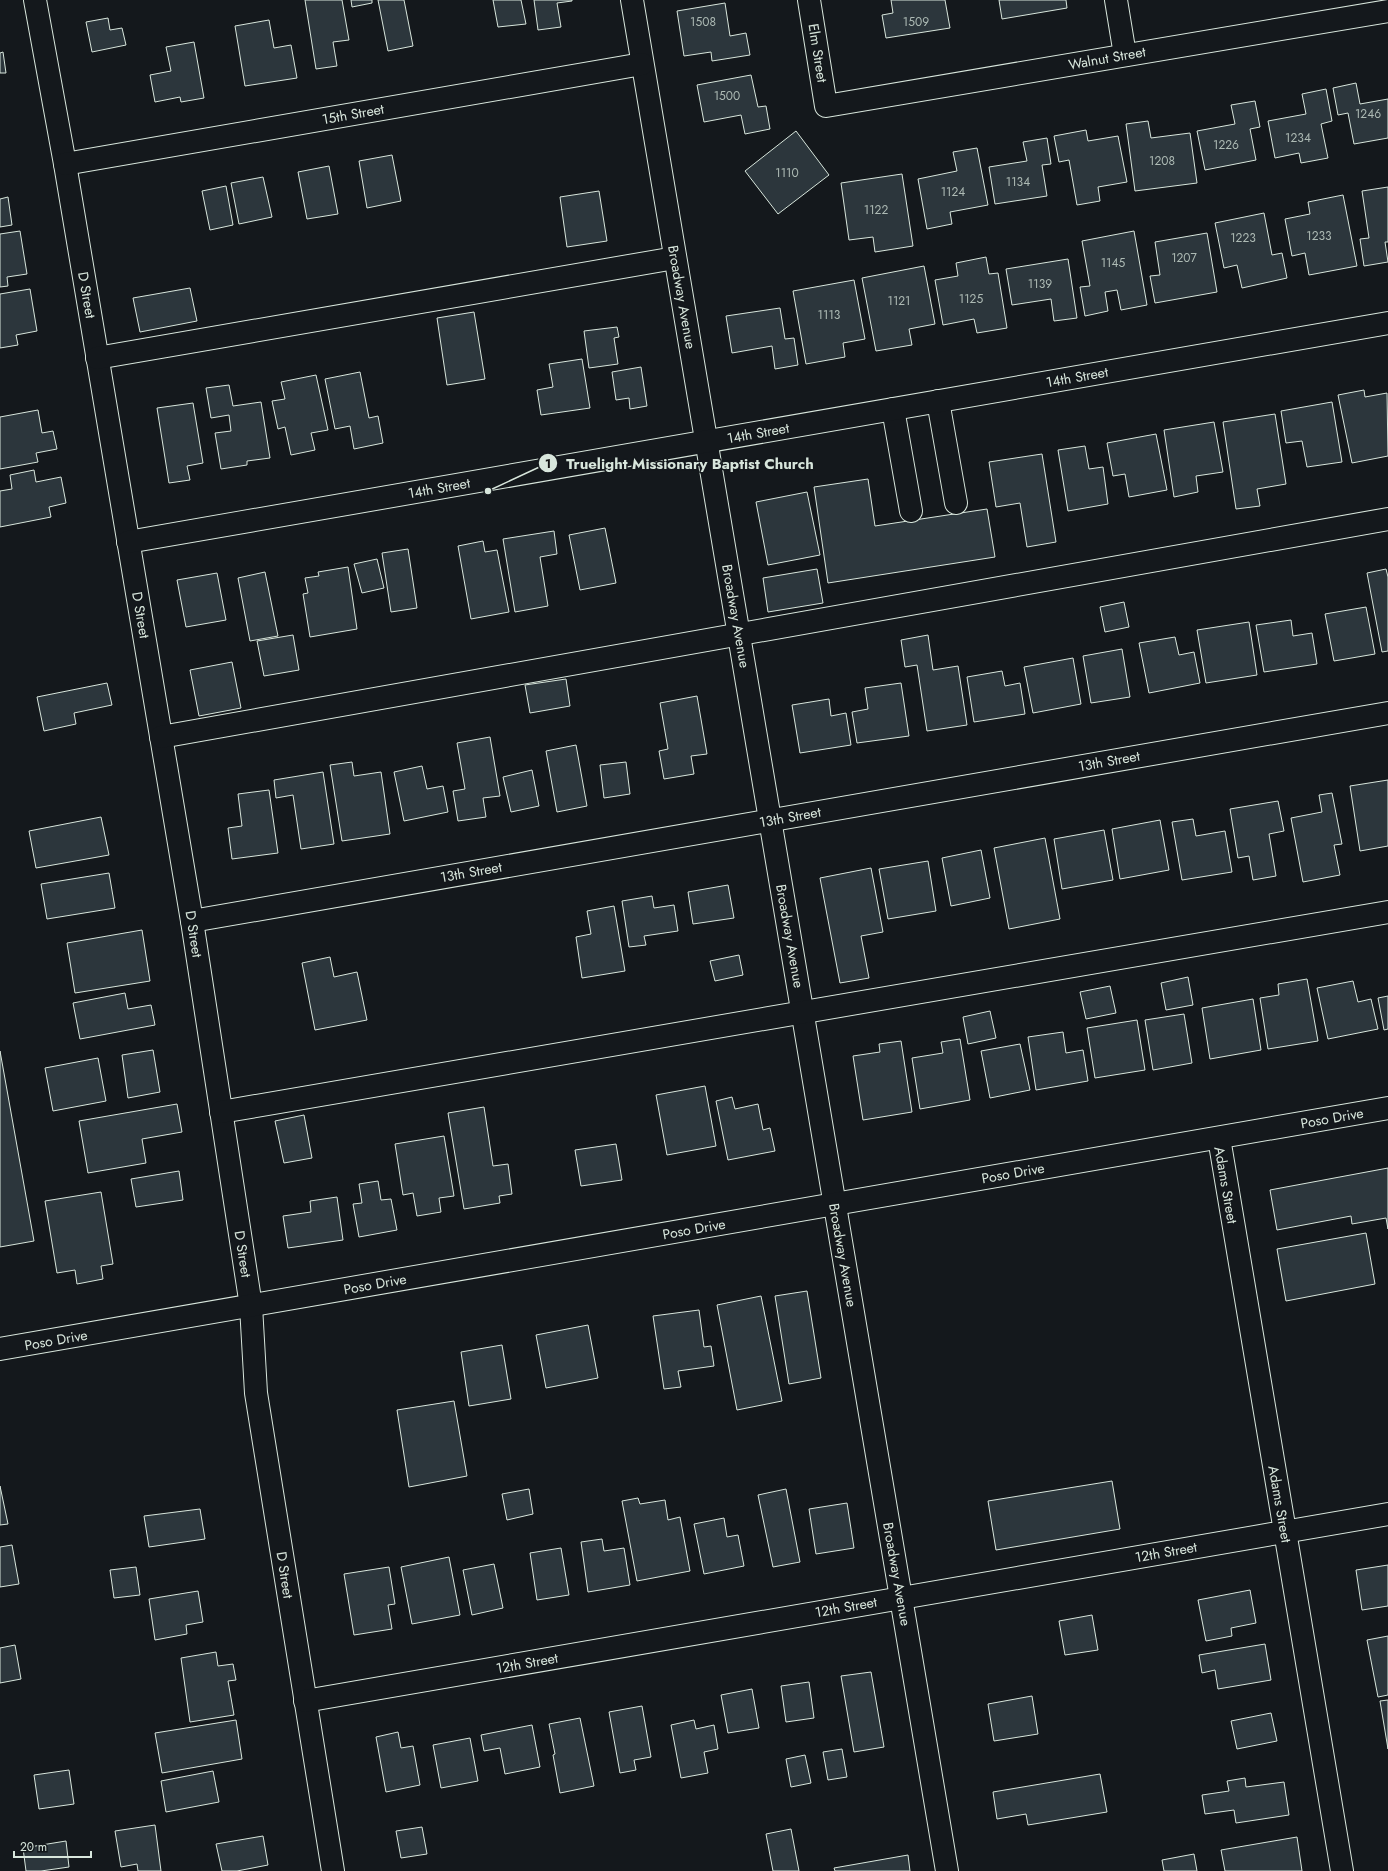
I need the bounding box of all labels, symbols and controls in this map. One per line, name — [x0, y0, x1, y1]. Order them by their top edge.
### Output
house number: 1508 — [690, 13, 716, 31]
house number: 1509 — [903, 13, 929, 31]
street label: Elm Street — [803, 22, 833, 85]
street label: Walnut Street — [1067, 41, 1148, 75]
house number: 1500 — [714, 87, 740, 105]
street label: 15th Street — [320, 99, 386, 129]
house number: 1246 — [1355, 105, 1381, 123]
house number: 1234 — [1285, 129, 1311, 147]
house number: 1226 — [1213, 136, 1239, 154]
house number: 1208 — [1149, 152, 1175, 170]
house number: 1110 — [775, 164, 799, 182]
house number: 1134 — [1006, 173, 1030, 191]
house number: 1124 — [941, 183, 965, 201]
house number: 1122 — [864, 201, 888, 219]
house number: 1233 — [1306, 227, 1332, 245]
house number: 1223 — [1230, 229, 1256, 247]
street label: Broadway Avenue — [663, 244, 701, 350]
house number: 1207 — [1171, 249, 1198, 267]
house number: 1145 — [1101, 254, 1126, 272]
street label: D Street — [73, 270, 101, 321]
house number: 1139 — [1028, 275, 1052, 293]
house number: 1125 — [959, 290, 983, 308]
house number: 1121 — [887, 292, 911, 310]
house number: 1113 — [818, 306, 841, 324]
street label: 14th Street — [1044, 362, 1110, 392]
street label: 14th Street — [725, 418, 791, 448]
callout: Truelight Missionary Baptist Church — [538, 450, 821, 477]
text: Truelight Missionary Baptist Church — [566, 453, 814, 475]
text: 1 — [545, 455, 551, 473]
street label: 14th Street — [406, 473, 472, 503]
street label: Broadway Avenue — [717, 563, 755, 669]
street label: D Street — [127, 590, 155, 641]
street label: 13th Street — [1077, 746, 1142, 776]
street label: 13th Street — [758, 802, 823, 832]
street label: 13th Street — [439, 857, 504, 887]
street label: Broadway Avenue — [771, 883, 809, 989]
street label: D Street — [180, 909, 208, 959]
street label: Poso Drive — [1299, 1103, 1365, 1133]
street label: Adams Street — [1209, 1145, 1243, 1226]
street label: Poso Drive — [980, 1158, 1046, 1188]
street label: Broadway Avenue — [824, 1202, 862, 1308]
street label: Poso Drive — [661, 1214, 727, 1244]
street label: D Street — [229, 1229, 257, 1279]
street label: Poso Drive — [342, 1269, 408, 1299]
street label: Poso Drive — [23, 1325, 89, 1355]
street label: Adams Street — [1263, 1464, 1297, 1545]
street label: Broadway Avenue — [878, 1521, 916, 1627]
street label: 12th Street — [1133, 1537, 1199, 1567]
street label: D Street — [271, 1550, 299, 1600]
street label: 12th Street — [813, 1592, 879, 1622]
street label: 12th Street — [494, 1648, 560, 1678]
scale bar — [14, 1833, 91, 1859]
text: 20 m — [20, 1838, 47, 1856]

